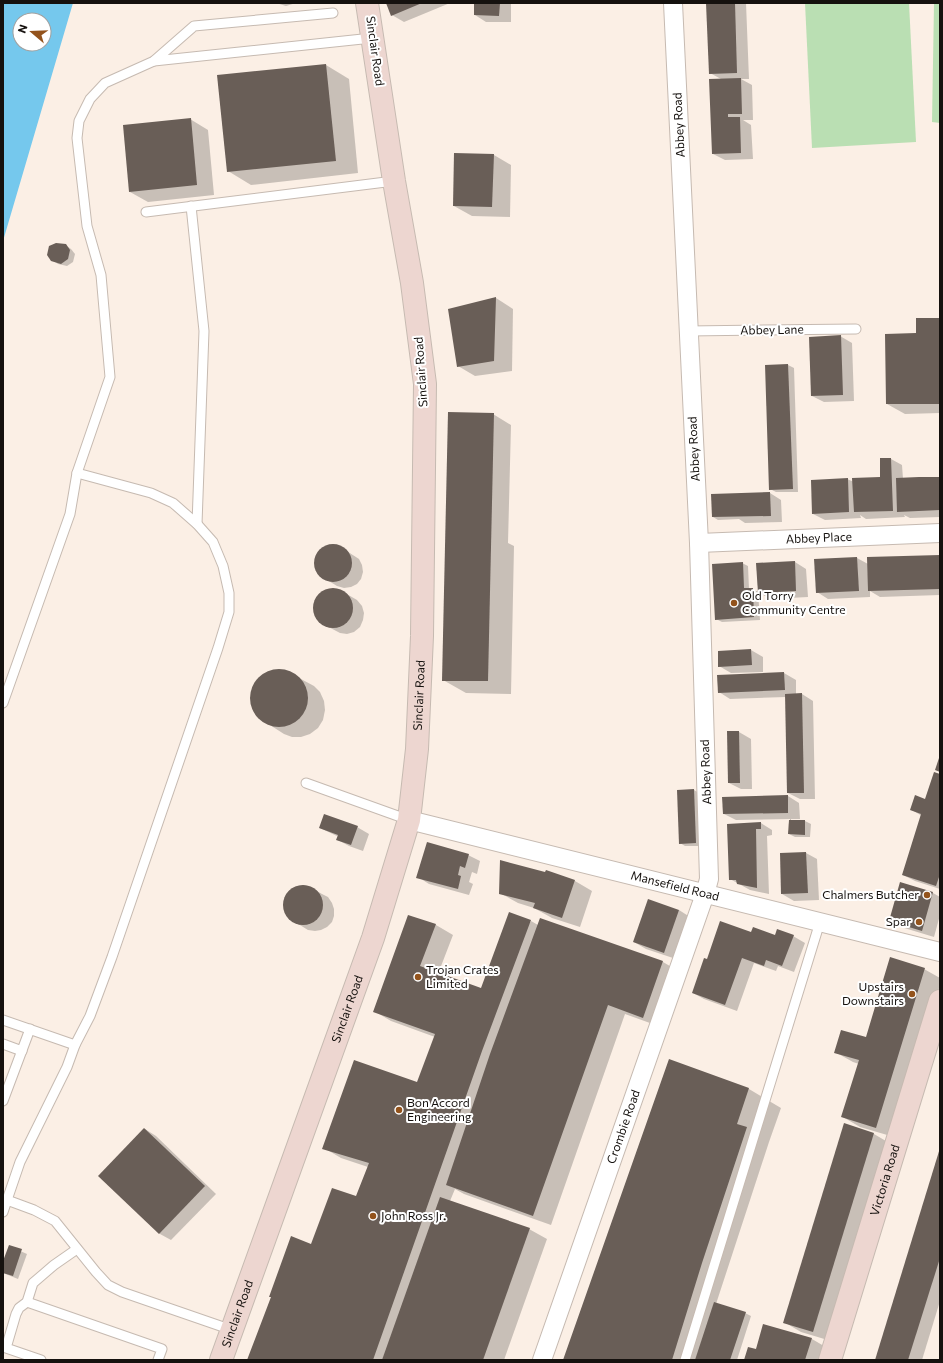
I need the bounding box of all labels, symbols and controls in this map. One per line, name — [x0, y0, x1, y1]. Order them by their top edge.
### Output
north arrow — [12, 12, 52, 52]
street label: Sinclair Road — [364, 15, 388, 87]
text: N — [15, 23, 30, 35]
street label: Abbey Road — [669, 92, 687, 158]
street label: Abbey Lane — [740, 321, 804, 337]
street label: Sinclair Road — [411, 336, 429, 408]
street label: Abbey Road — [684, 416, 702, 482]
street label: Abbey Place — [785, 529, 852, 545]
place label: Old Torry Community Centre — [742, 588, 846, 616]
marker: Old Torry Community Centre — [729, 598, 739, 608]
street label: Sinclair Road — [410, 660, 427, 731]
street label: Abbey Road — [697, 739, 713, 805]
street label: Mansefield Road — [629, 867, 721, 903]
place label: Chalmers Butcher — [822, 887, 919, 901]
marker: Chalmers Butcher — [922, 890, 932, 900]
place label: Spar — [886, 914, 911, 928]
marker: Spar — [914, 917, 924, 927]
place label: Trojan Crates Limited — [426, 962, 499, 990]
marker: Trojan Crates Limited — [413, 972, 423, 982]
street label: Sinclair Road — [328, 973, 365, 1044]
place label: Upstairs Downstairs — [842, 979, 904, 1007]
marker: Upstairs Downstairs — [907, 989, 917, 999]
street label: Crombie Road — [603, 1088, 642, 1165]
place label: Bon Accord Engineering — [407, 1095, 472, 1123]
marker: Bon Accord Engineering — [394, 1105, 404, 1115]
street label: Victoria Road — [867, 1143, 902, 1217]
place label: John Ross Jr. — [381, 1208, 446, 1223]
marker: John Ross Jr. — [368, 1211, 378, 1221]
street label: Sinclair Road — [218, 1278, 255, 1349]

